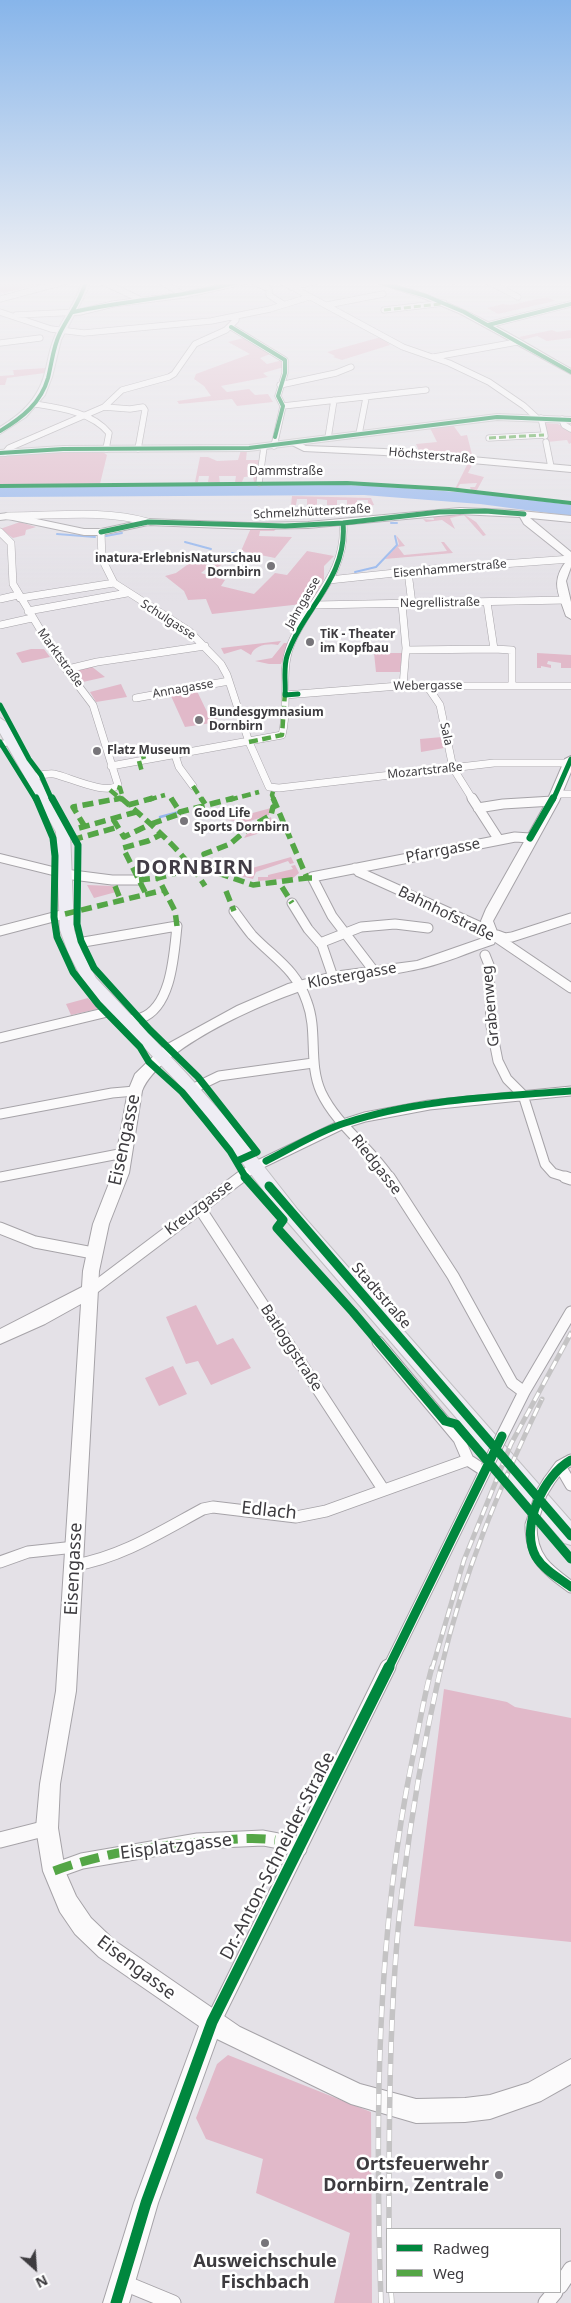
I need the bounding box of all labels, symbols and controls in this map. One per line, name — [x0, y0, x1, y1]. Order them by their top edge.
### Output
street label: Höchsterstraße — [388, 445, 476, 467]
street label: Dammstraße — [249, 465, 323, 479]
street label: Schmelzhütterstraße — [253, 502, 371, 522]
place label: inatura-ErlebnisNaturschau Dornbirn — [95, 552, 261, 580]
street label: Eisenhammerstraße — [393, 557, 507, 581]
marker: inatura-ErlebnisNaturschau Dornbirn — [265, 560, 277, 572]
street label: Jahngasse — [282, 575, 324, 631]
street label: Negrellistraße — [400, 595, 480, 611]
street label: Schulgasse — [138, 597, 198, 643]
street label: Marktstraße — [34, 626, 86, 690]
place label: TiK - Theater im Kopfbau — [320, 628, 395, 656]
marker: TiK - Theater im Kopfbau — [304, 636, 316, 648]
street label: Annagasse — [151, 677, 215, 701]
street label: Webergasse — [393, 678, 463, 694]
place label: Bundesgymnasium Dornbirn — [209, 706, 324, 734]
marker: Bundesgymnasium Dornbirn — [193, 714, 205, 726]
street label: Sala — [437, 721, 455, 747]
place label: Flatz Museum — [107, 744, 190, 758]
marker: Flatz Museum — [91, 745, 103, 757]
street label: Mozartstraße — [387, 760, 463, 782]
place label: Good Life Sports Dornbirn — [194, 807, 289, 835]
marker: Good Life Sports Dornbirn — [178, 815, 190, 827]
street label: Pfarrgasse — [404, 835, 482, 867]
district label: DORNBIRN — [135, 856, 255, 880]
street label: Bahnhofstraße — [395, 883, 497, 945]
street label: Klostergasse — [306, 959, 398, 993]
street label: Grabenweg — [478, 965, 504, 1047]
street label: Eisengasse — [105, 1092, 145, 1188]
street label: Riedgasse — [347, 1131, 405, 1199]
street label: Kreuzgasse — [161, 1177, 237, 1239]
street label: Stadtstraße — [347, 1259, 415, 1333]
street label: Batloggstraße — [256, 1301, 326, 1395]
street label: Edlach — [240, 1497, 298, 1525]
street label: Eisengasse — [61, 1522, 87, 1616]
street label: Dr.-Anton-Schneider-Straße — [216, 1748, 340, 1964]
street label: Eisplatzgasse — [119, 1829, 233, 1865]
street label: Eisengasse — [92, 1931, 180, 2005]
place label: Ortsfeuerwehr Dornbirn, Zentrale — [323, 2154, 489, 2196]
marker: Ortsfeuerwehr Dornbirn, Zentrale — [493, 2169, 505, 2181]
legend — [386, 2228, 561, 2293]
marker: Ausweichschule Fischbach — [259, 2237, 271, 2249]
text: Radweg — [433, 2238, 489, 2258]
north arrow — [10, 2243, 60, 2293]
place label: Ausweichschule Fischbach — [193, 2251, 337, 2294]
text: Weg — [433, 2263, 464, 2283]
text: N — [33, 2271, 51, 2293]

